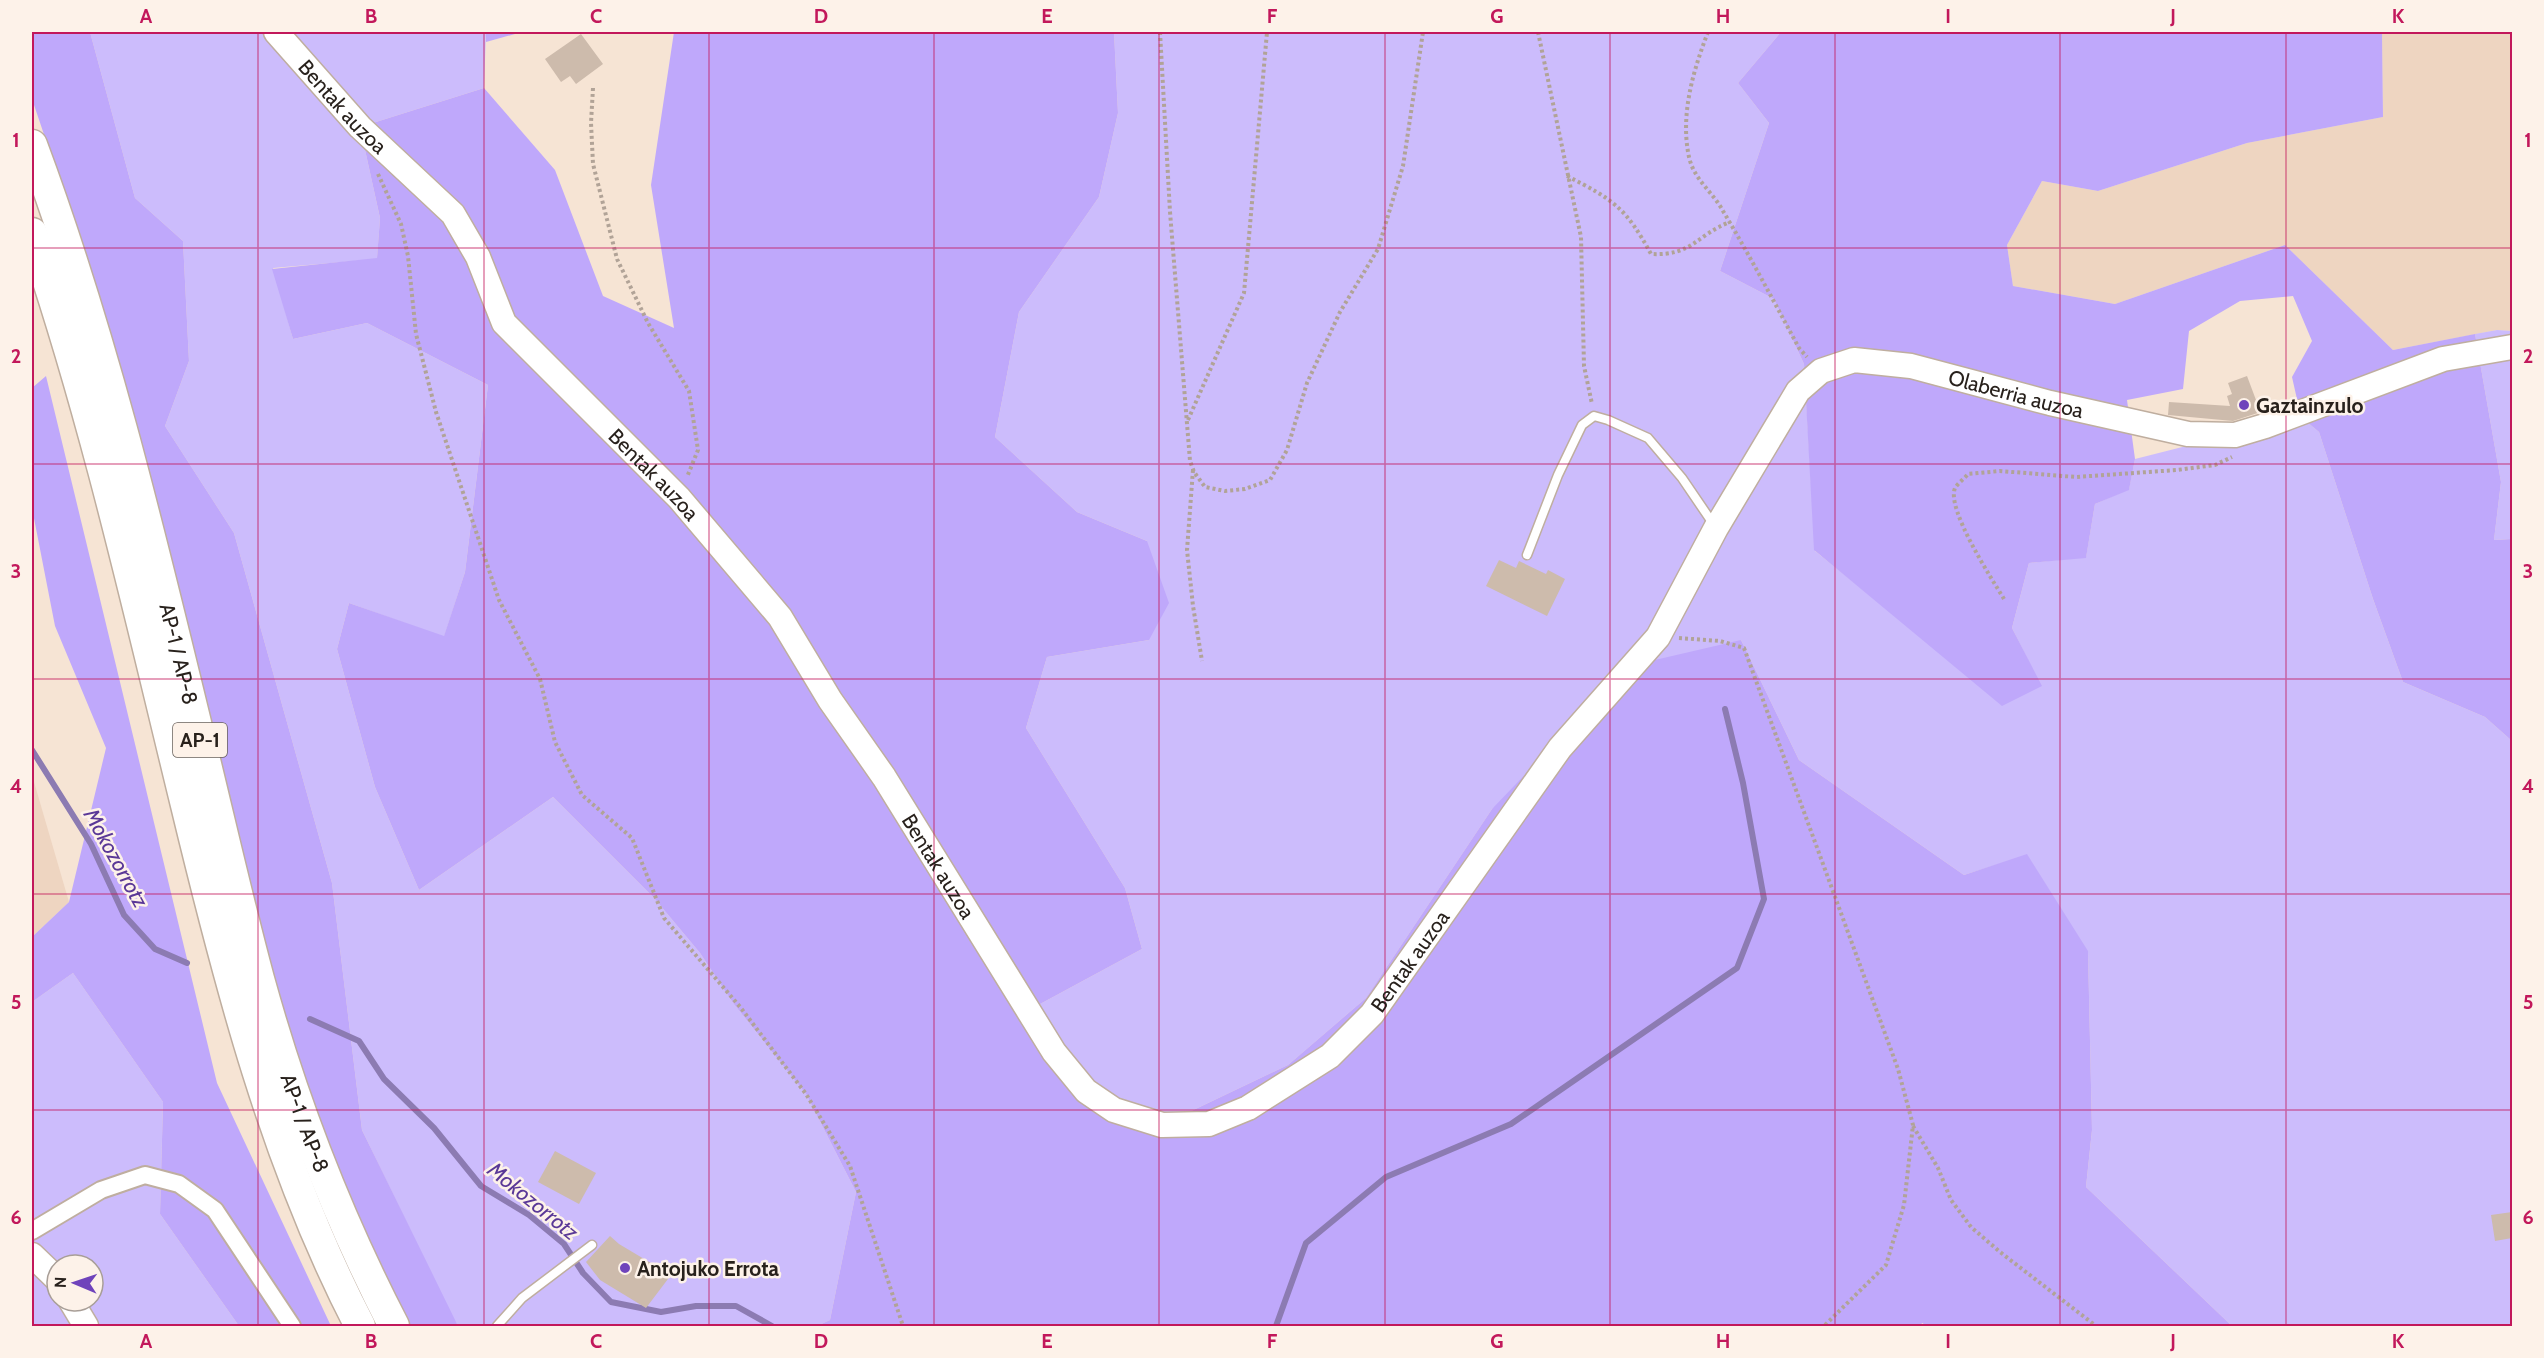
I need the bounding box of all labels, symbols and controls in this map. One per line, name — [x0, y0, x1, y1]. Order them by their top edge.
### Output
text: A — [140, 4, 153, 28]
text: B — [365, 4, 377, 28]
text: C — [590, 4, 602, 28]
text: D — [814, 4, 828, 28]
text: E — [1041, 4, 1053, 28]
text: F — [1267, 4, 1278, 28]
text: G — [1490, 4, 1504, 28]
text: H — [1716, 4, 1730, 28]
text: I — [1945, 4, 1951, 28]
text: J — [2169, 4, 2176, 28]
text: K — [2392, 4, 2405, 28]
street label: Bentak auzoa — [294, 54, 392, 158]
text: 1 — [12, 128, 20, 152]
text: 1 — [2524, 128, 2532, 152]
text: 2 — [11, 344, 21, 368]
text: 2 — [2523, 344, 2533, 368]
street label: Olaberria auzoa — [1946, 364, 2086, 423]
place label: Gaztainzulo — [2256, 393, 2364, 418]
marker: Gaztainzulo — [2237, 398, 2251, 412]
street label: Bentak auzoa — [604, 423, 705, 525]
text: 3 — [11, 559, 21, 583]
text: 3 — [2523, 559, 2533, 583]
street label: AP-1 / AP-8 — [155, 601, 204, 707]
road number: AP-1 — [173, 723, 227, 757]
text: 4 — [10, 774, 22, 798]
text: 4 — [2522, 774, 2534, 798]
water label: Mokozorrotz — [77, 803, 154, 913]
street label: Bentak auzoa — [897, 809, 981, 923]
street label: Bentak auzoa — [1365, 905, 1454, 1016]
text: 5 — [11, 990, 21, 1014]
text: 5 — [2523, 990, 2533, 1014]
street label: AP-1 / AP-8 — [276, 1070, 335, 1176]
water label: Mokozorrotz — [481, 1156, 584, 1246]
text: 6 — [10, 1205, 22, 1229]
text: 6 — [2522, 1205, 2534, 1229]
north arrow — [45, 1253, 105, 1313]
place label: Antojuko Errota — [637, 1256, 779, 1281]
marker: Antojuko Errota — [618, 1261, 632, 1275]
text: N — [51, 1277, 70, 1288]
text: A — [140, 1329, 153, 1353]
text: B — [365, 1329, 377, 1353]
text: C — [590, 1329, 602, 1353]
text: D — [814, 1329, 828, 1353]
text: E — [1041, 1329, 1053, 1353]
text: F — [1267, 1329, 1278, 1353]
text: G — [1490, 1329, 1504, 1353]
text: H — [1716, 1329, 1730, 1353]
text: I — [1945, 1329, 1951, 1353]
text: J — [2169, 1329, 2176, 1353]
text: K — [2392, 1329, 2405, 1353]

